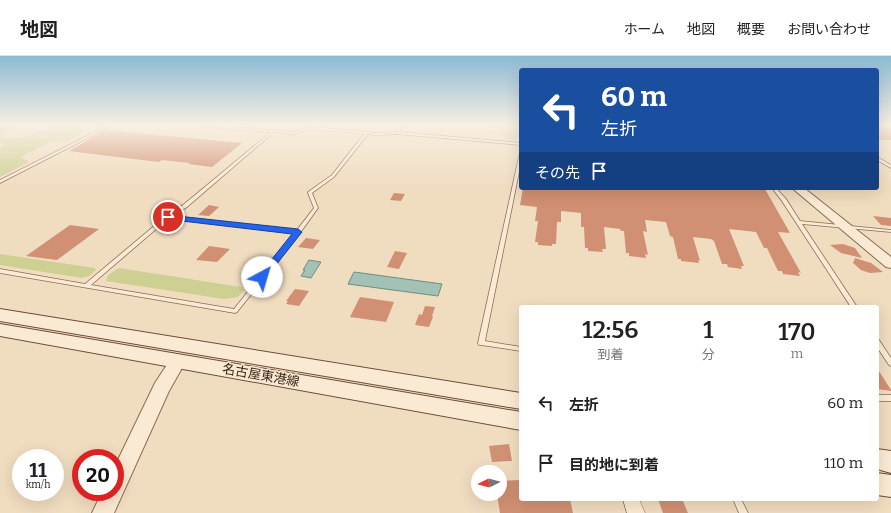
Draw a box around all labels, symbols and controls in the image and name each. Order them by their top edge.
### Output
text: 地図 [20,18,58,41]
text: ホーム [623,21,665,38]
text: 地図 [687,21,715,38]
text: 概要 [737,21,765,38]
text: お問い合わせ [787,21,871,38]
text: 60 m [601,80,667,113]
icon: left [535,84,587,136]
text: 左折 [601,118,637,140]
icon: arrive [588,160,610,182]
text: その先 [535,164,580,182]
pin [151,200,185,234]
icon: arrive [157,206,179,228]
position arrow [241,256,283,298]
text: 12:56 [582,316,638,344]
text: 1 [703,316,713,344]
text: 170 [778,318,816,346]
text: m [791,346,803,361]
text: 到着 [597,347,623,362]
text: 分 [702,347,715,362]
street label: 名古屋東港線 [221,361,301,389]
icon: left [535,392,557,414]
text: 60 m [827,394,863,412]
text: 左折 [569,396,599,414]
speed limit sign: 20 [72,449,124,501]
icon: arrive [535,452,557,474]
text: 110 m [824,454,863,472]
text: 目的地に到着 [569,456,659,474]
text: 11 [29,458,47,482]
north arrow [471,465,507,501]
map controls [471,465,507,501]
text: km/h [26,479,50,491]

